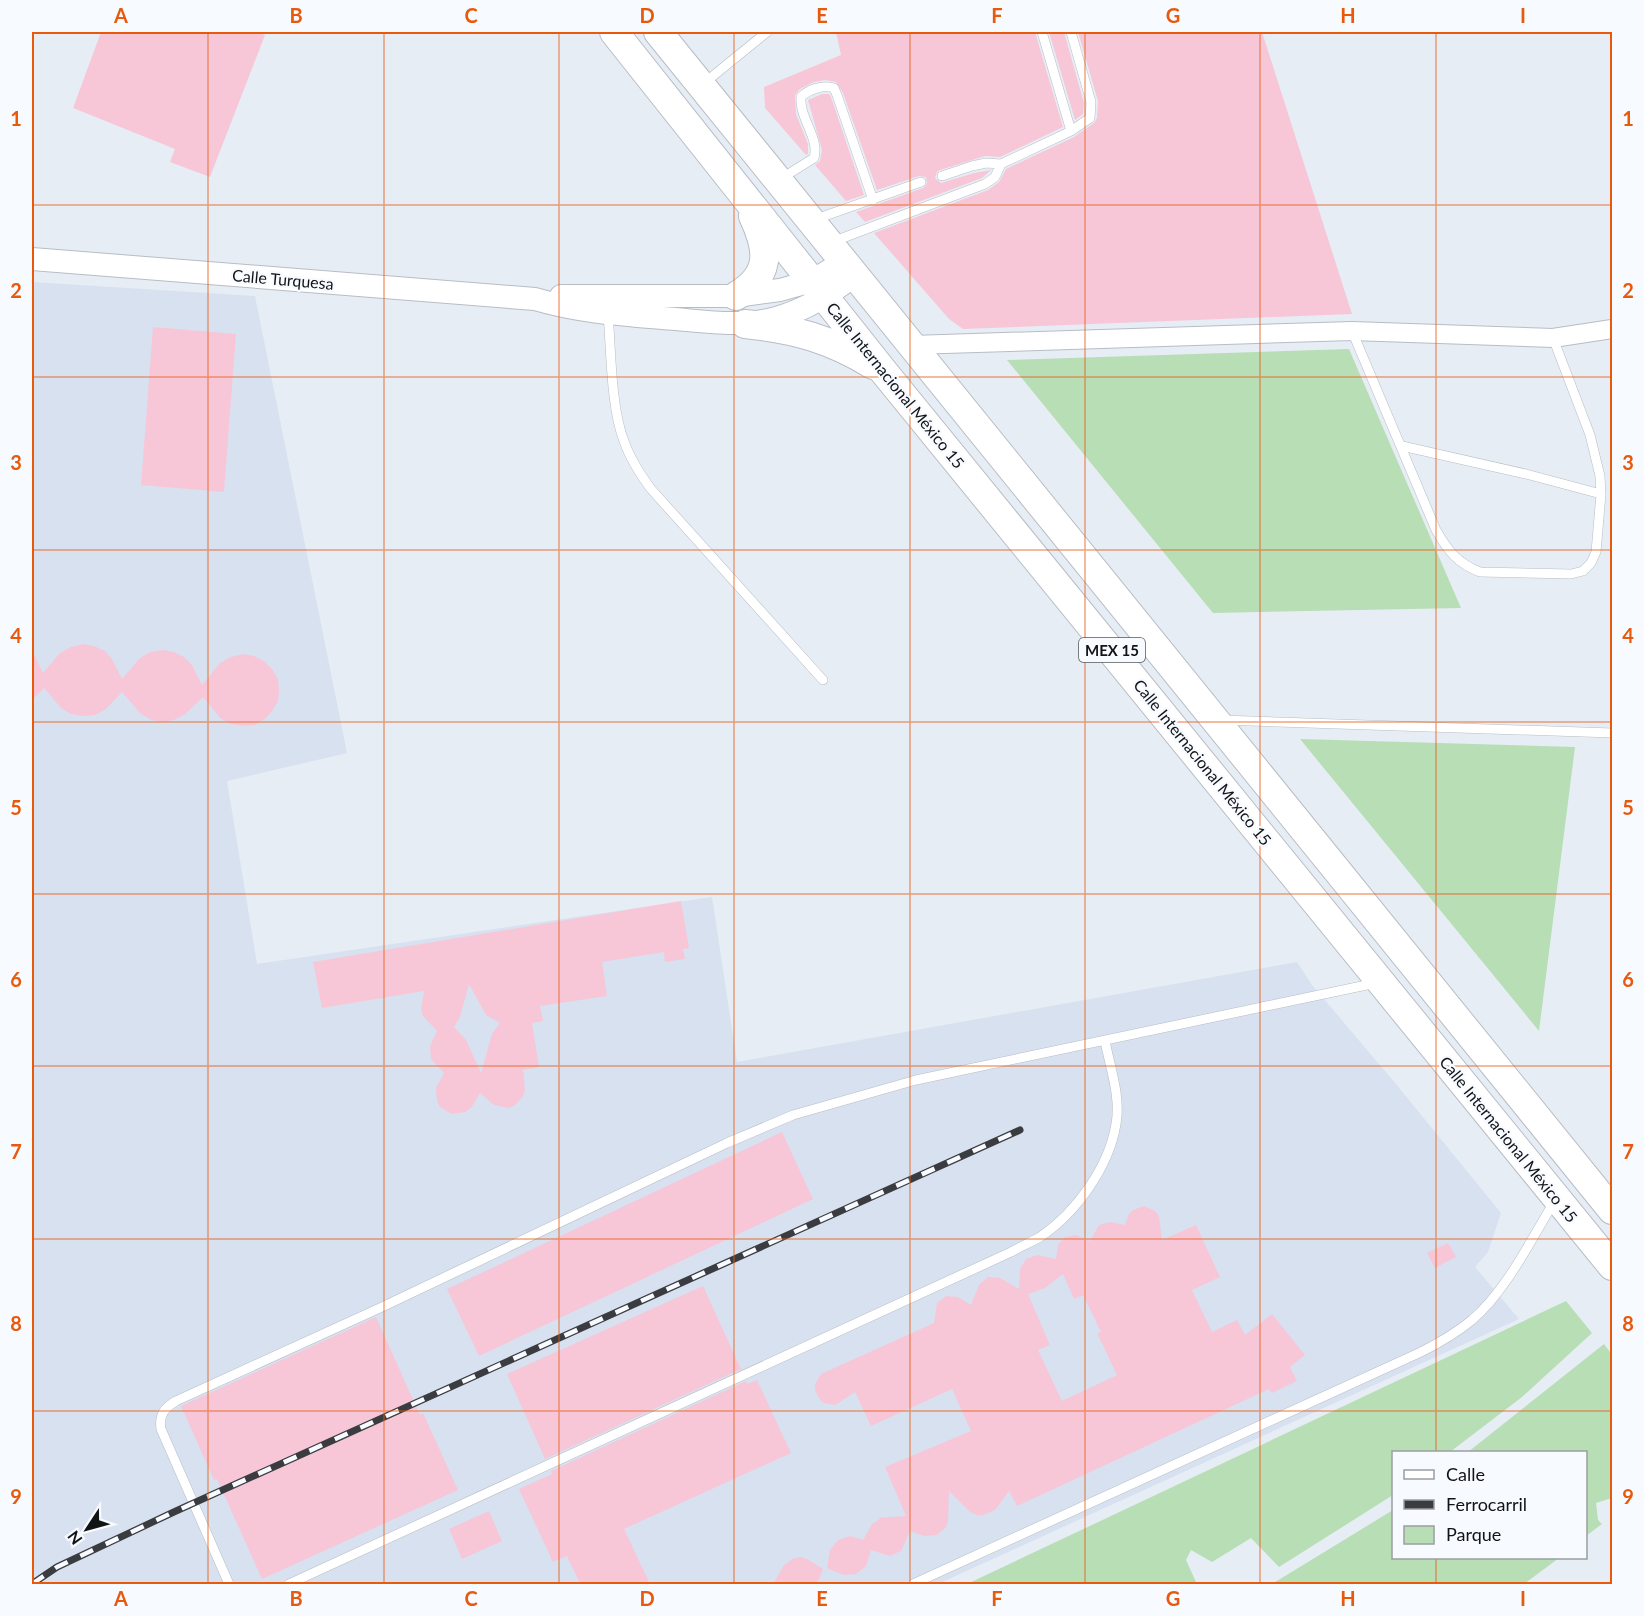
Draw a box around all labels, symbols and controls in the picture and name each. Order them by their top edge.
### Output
text: A [113,3,128,27]
text: B [289,3,303,27]
text: C [464,3,478,27]
text: D [639,3,655,27]
text: E [816,3,828,27]
text: F [991,3,1003,27]
text: G [1166,3,1180,27]
text: H [1340,3,1356,27]
text: I [1520,3,1526,27]
text: 1 [10,106,22,130]
text: 1 [1622,106,1634,130]
street label: Calle Turquesa [232,265,334,293]
text: 2 [10,278,22,302]
text: 2 [1622,278,1634,302]
street label: Calle Internacional México 15 [823,298,969,472]
text: 3 [10,450,22,474]
text: 3 [1622,450,1634,474]
text: 4 [10,623,22,647]
text: 4 [1622,623,1634,647]
road number: MEX 15 [1079,638,1145,662]
street label: Calle Internacional México 15 [1130,675,1276,849]
text: 5 [10,795,22,819]
text: 5 [1622,795,1634,819]
text: 6 [10,967,22,991]
text: 6 [1622,967,1634,991]
street label: Calle Internacional México 15 [1436,1052,1582,1226]
text: 7 [10,1139,22,1163]
text: 7 [1622,1139,1634,1163]
text: 8 [10,1311,22,1335]
text: 8 [1622,1311,1634,1335]
legend [1392,1451,1587,1559]
text: Calle [1446,1463,1485,1485]
text: 9 [10,1484,22,1508]
text: 9 [1622,1484,1634,1508]
text: Ferrocarril [1446,1493,1527,1515]
north arrow [57,1499,117,1559]
text: Parque [1446,1523,1501,1545]
text: N [63,1528,86,1549]
text: A [113,1586,128,1610]
text: B [289,1586,303,1610]
text: C [464,1586,478,1610]
text: D [639,1586,655,1610]
text: E [816,1586,828,1610]
text: F [991,1586,1003,1610]
text: G [1166,1586,1180,1610]
text: H [1340,1586,1356,1610]
text: I [1520,1586,1526,1610]

